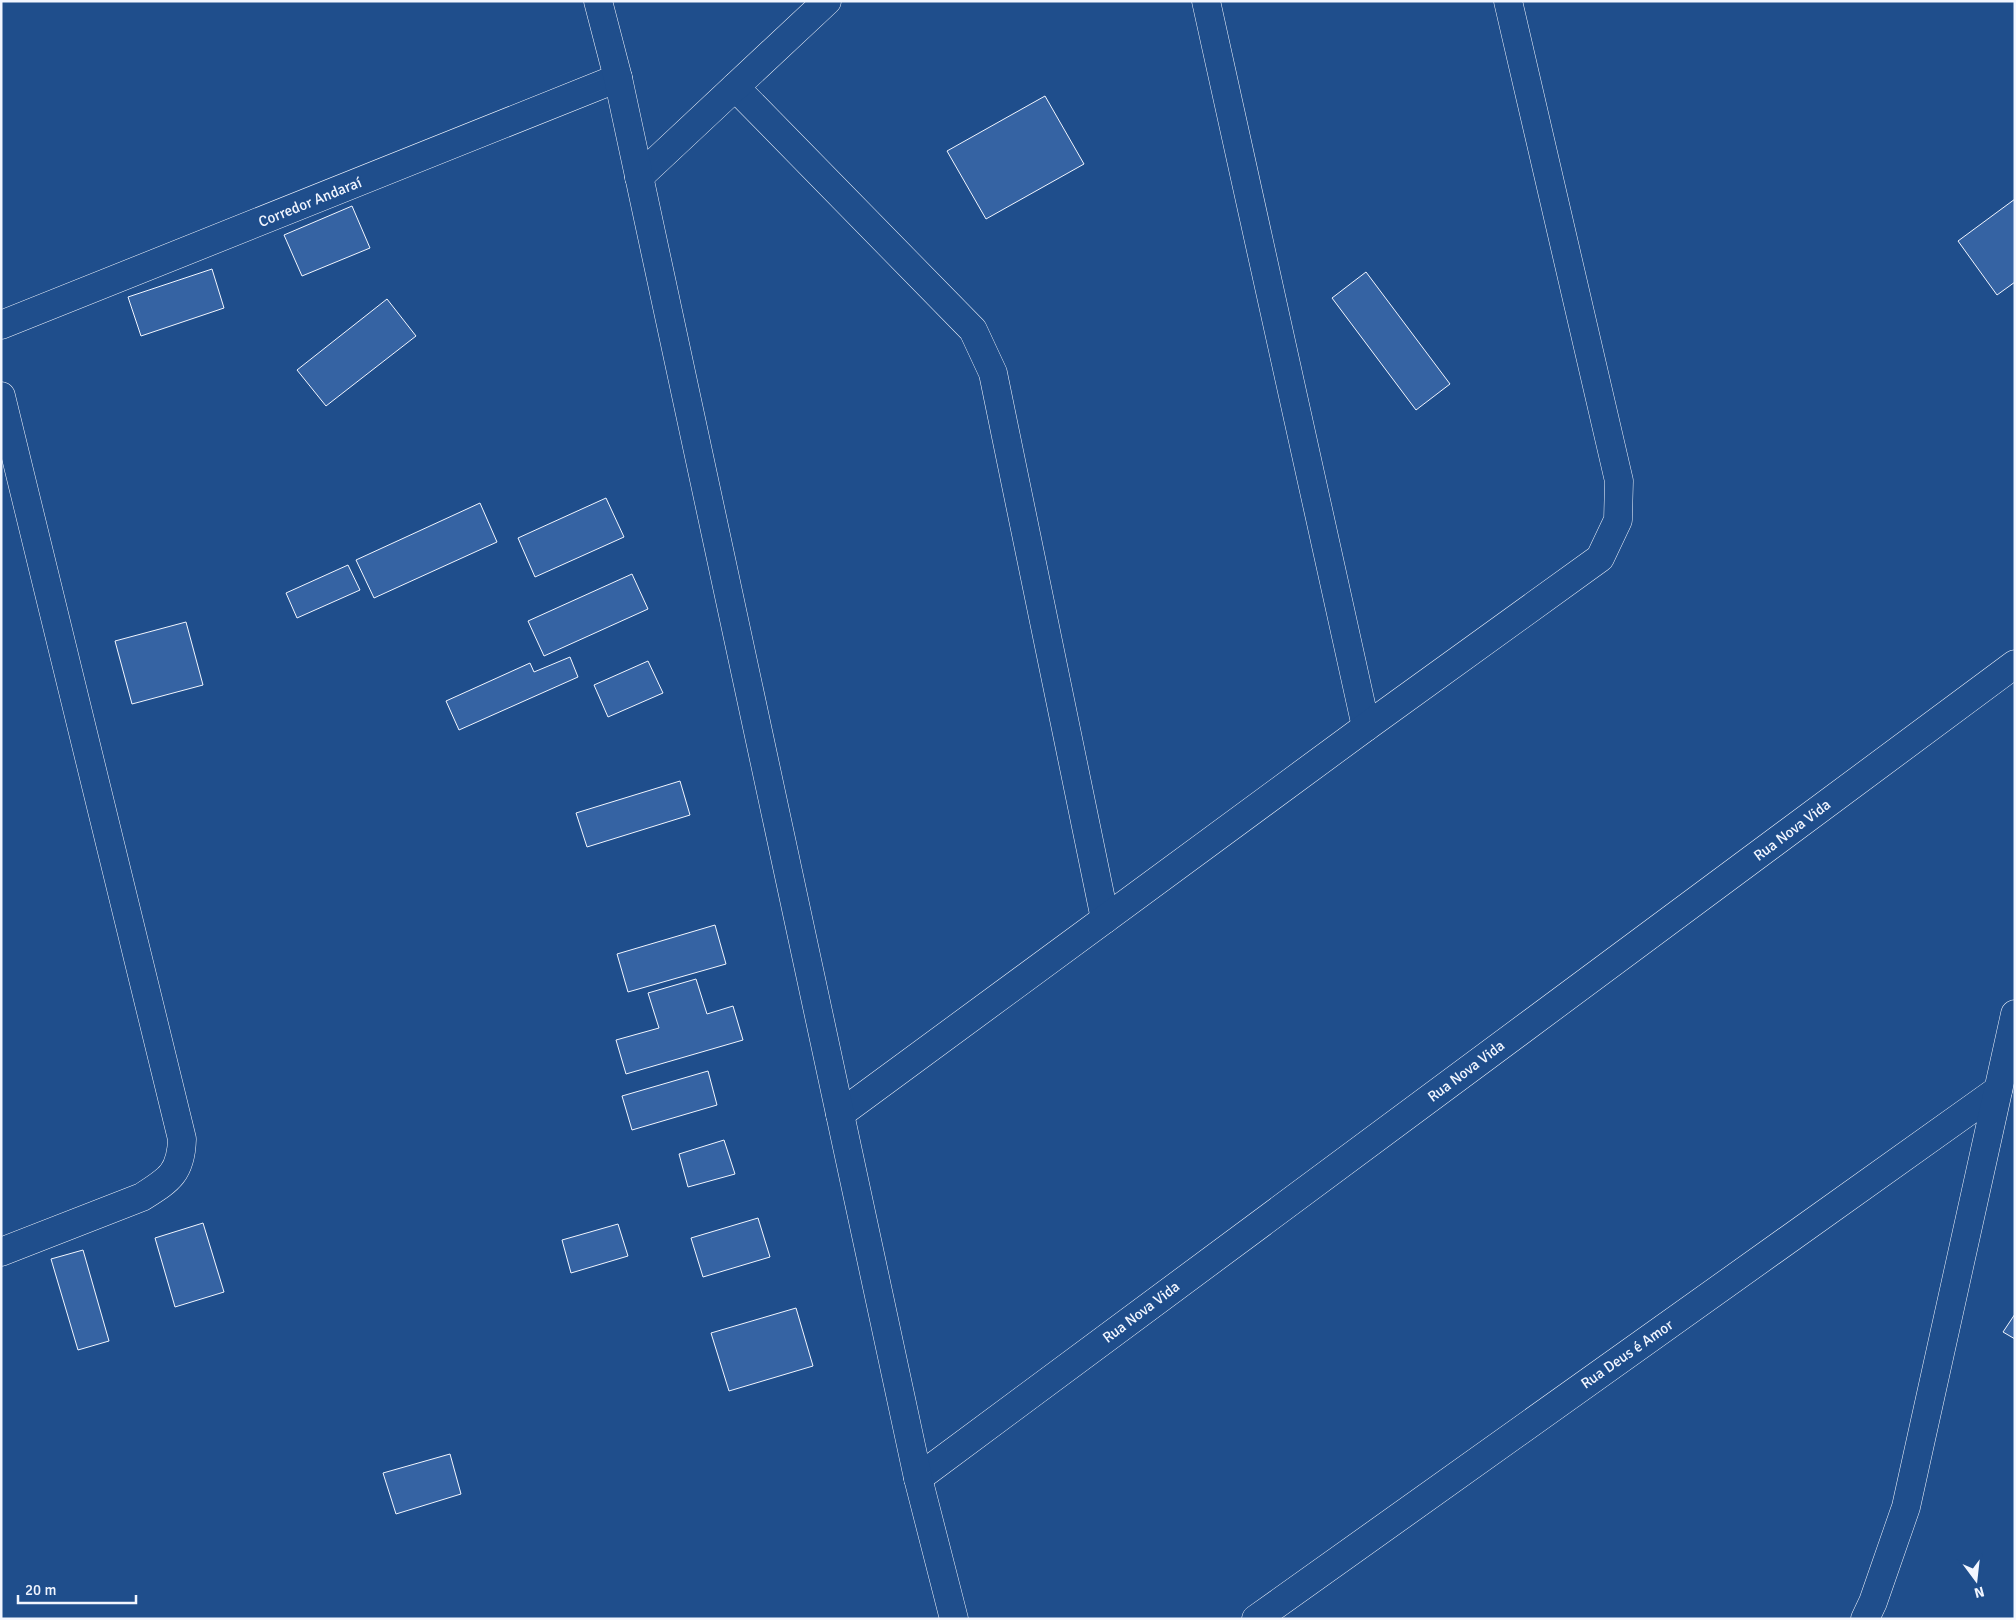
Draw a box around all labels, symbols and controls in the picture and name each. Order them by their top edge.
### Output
street label: Corredor Andaraí [256,173,364,231]
street label: Rua Nova Vida [1750,795,1834,865]
street label: Rua Nova Vida [1424,1036,1508,1106]
street label: Rua Nova Vida [1099,1277,1183,1347]
street label: Rua Deus é Amor [1577,1315,1677,1392]
north arrow [1951,1555,2001,1605]
scale bar [18,1572,135,1604]
text: 20 m [25,1581,56,1599]
text: N [1972,1583,1986,1602]

